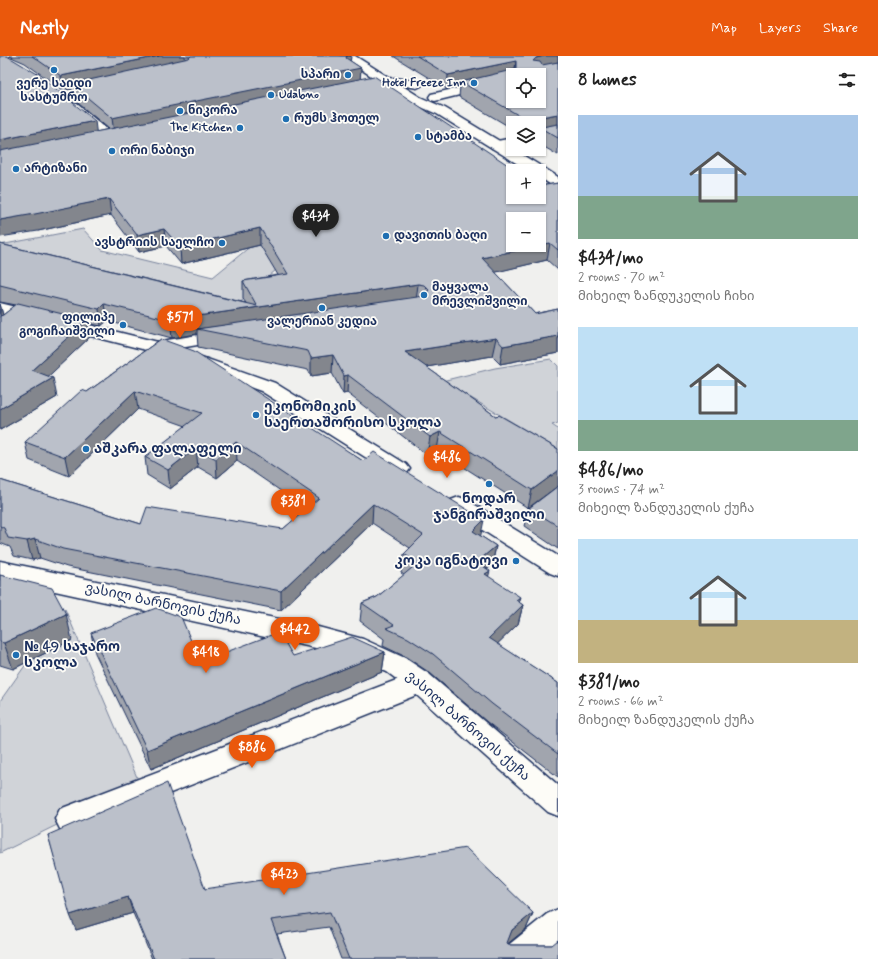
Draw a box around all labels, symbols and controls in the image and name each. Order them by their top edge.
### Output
text: Nestly [20,16,69,41]
text: Map [711,19,737,37]
text: Layers [759,19,801,37]
text: Share [823,19,858,37]
marker: ვერე საიდი სასტუმრო [49,65,59,75]
place label: სპარი [301,67,340,83]
map controls [506,68,546,252]
button: locate [506,68,546,108]
text: 8 homes [578,69,637,91]
icon: filters [836,69,858,91]
marker: სპარი [343,70,353,80]
place label: Hotel Freeze Inn [382,75,466,91]
place label: ვერე საიდი სასტუმრო [16,76,92,106]
marker: Hotel Freeze Inn [469,78,479,88]
place label: Udabno [279,87,319,103]
marker: Udabno [266,90,276,100]
place label: ნიკორა [188,103,237,119]
marker: ნიკორა [175,106,185,116]
place label: რუმს ჰოთელ [294,111,380,127]
marker: რუმს ჰოთელ [281,114,291,124]
button: layers [506,116,546,156]
place label: The Kitchen [170,120,232,136]
marker: The Kitchen [235,123,245,133]
place label: სტამბა [426,129,472,145]
marker: სტამბა [413,132,423,142]
icon: home [682,141,754,213]
place label: ორი ნაბიჯი [120,143,195,159]
marker: ორი ნაბიჯი [107,146,117,156]
place label: არტიზანი [24,161,87,177]
marker: არტიზანი [11,164,21,174]
button: + [506,164,546,204]
pin: $434 [292,204,340,238]
text: $434 [302,208,330,225]
button: − [506,212,546,252]
place label: დავითის ბაღი [394,228,487,244]
marker: დავითის ბაღი [381,231,391,241]
place label: ავსტრიის საელჩო [95,235,214,251]
marker: ავსტრიის საელჩო [217,238,227,248]
text: $434/mo [578,247,643,269]
text: 2 rooms · 70 m² [578,269,665,286]
place label: მაყვალა მრევლიშვილი [432,280,528,310]
text: მიხეილ ზანდუკელის ჩიხი [578,288,755,305]
marker: მაყვალა მრევლიშვილი [419,290,429,300]
marker: ვალერიან კედია [317,303,327,313]
pin: $571 [156,305,204,339]
text: $571 [166,309,194,326]
place label: ფილიპე გოგიჩაიშვილი [19,310,115,340]
place label: ვალერიან კედია [267,314,377,330]
marker: ფილიპე გოგიჩაიშვილი [118,320,128,330]
icon: home [682,353,754,425]
place label: ეკონომიკის საერთაშორისო სკოლა [264,398,441,432]
marker: ეკონომიკის საერთაშორისო სკოლა [251,410,261,420]
place label: აშკარა ფალაფელი [94,440,242,458]
marker: აშკარა ფალაფელი [81,444,91,454]
pin: $486 [423,445,471,479]
text: $486 [433,449,461,466]
text: $486/mo [578,459,643,481]
marker: ნოდარ ჯანგირაშვილი [484,479,494,489]
text: 3 rooms · 74 m² [578,481,665,498]
pin: $381 [269,489,317,523]
place label: ნოდარ ჯანგირაშვილი [433,490,545,524]
text: $381 [280,493,306,510]
text: მიხეილ ზანდუკელის ქუჩა [578,500,754,517]
place label: კოკა იგნატოვი [394,552,508,570]
marker: კოკა იგნატოვი [511,556,521,566]
icon: home [682,565,754,637]
street label: ვასილ ბარნოვის ქუჩა [83,579,243,629]
pin: $442 [271,617,319,651]
text: $442 [280,621,310,638]
place label: № 49 საჯარო სკოლა [24,638,120,672]
pin: $418 [182,640,230,674]
text: $418 [192,644,220,661]
marker: № 49 საჯარო სკოლა [11,650,21,660]
street label: ვასილ ბარნოვის ქუჩა [402,667,534,785]
text: $381/mo [578,671,640,693]
text: 2 rooms · 66 m² [578,693,663,710]
text: მიხეილ ზანდუკელის ქუჩა [578,712,754,729]
pin: $886 [228,735,276,769]
text: $886 [238,739,266,756]
pin: $423 [260,862,308,896]
text: $423 [270,866,298,883]

